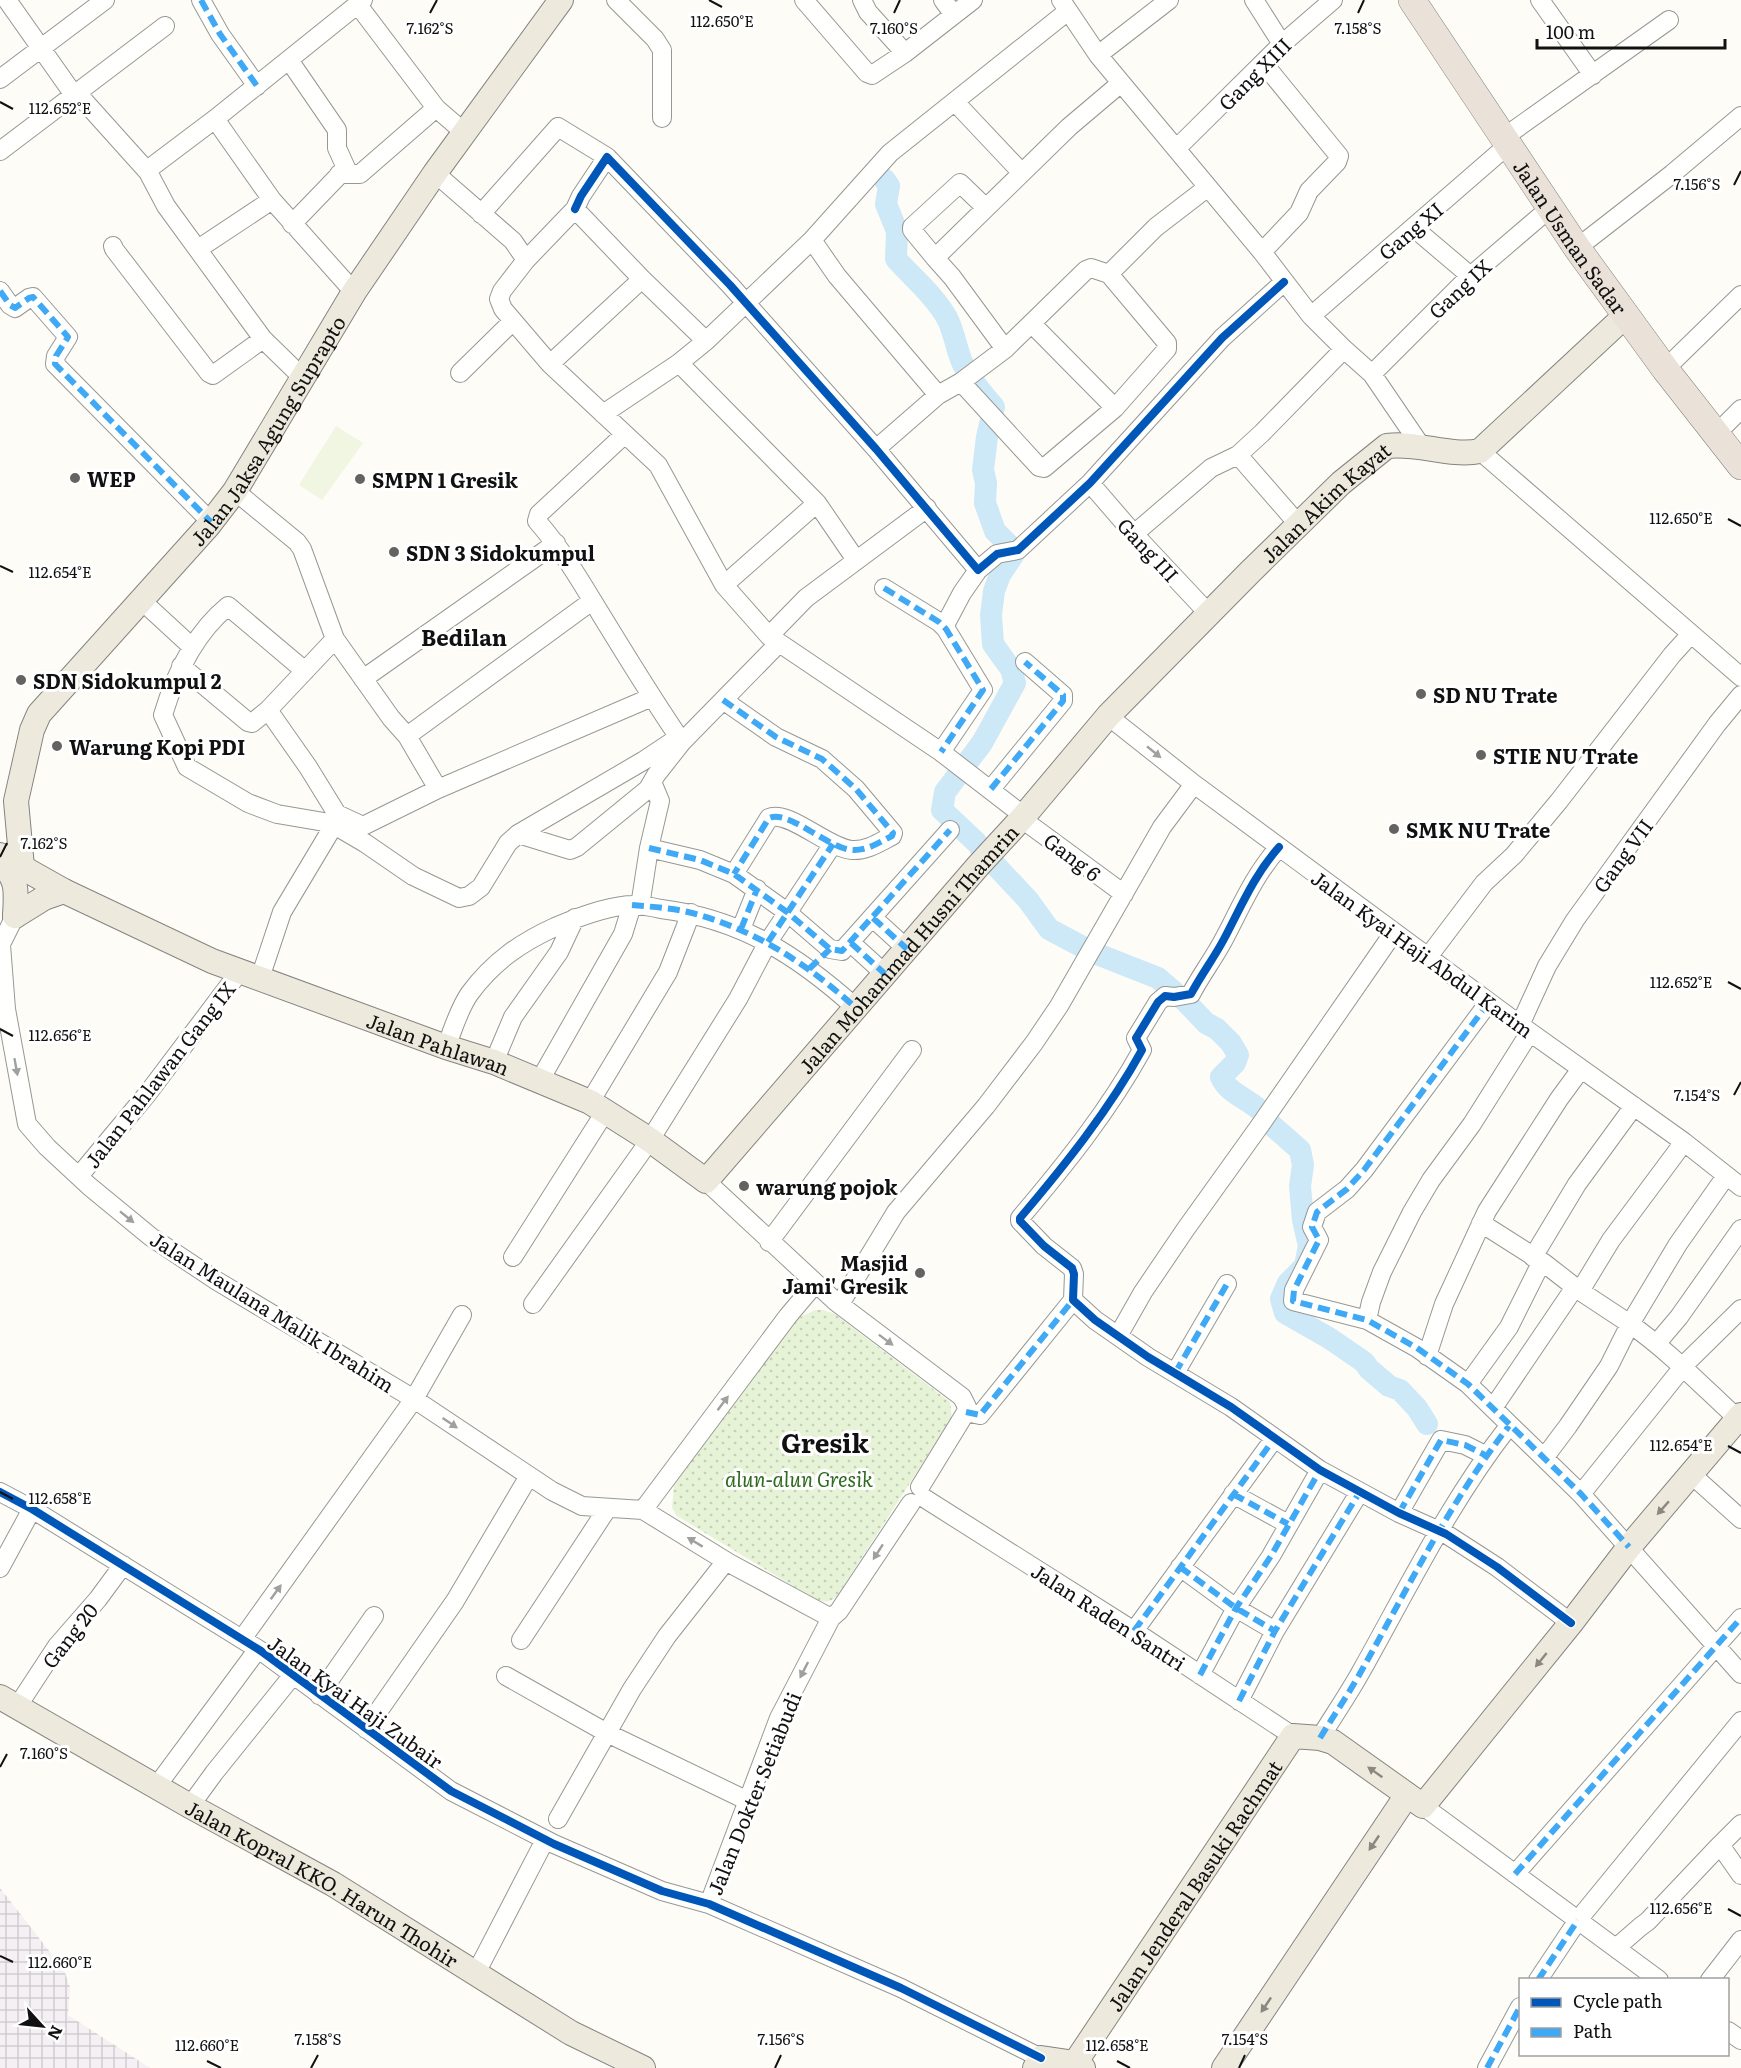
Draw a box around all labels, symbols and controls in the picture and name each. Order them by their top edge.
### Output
text: 112.650°E [690,9,754,32]
scale bar [1537,12,1724,50]
text: 7.162°S [407,16,453,39]
text: 7.160°S [870,16,918,39]
text: 7.158°S [1335,16,1382,39]
text: 100 m [1546,18,1595,45]
street label: Gang XIII [1211,30,1297,116]
text: 112.652°E [29,96,91,119]
street label: Jalan Usman Sadar [1507,153,1635,320]
text: 7.156°S [1674,172,1720,195]
street label: Gang XI [1371,194,1449,266]
street label: Gang IX [1421,251,1497,325]
street label: Jalan Jaksa Agung Suprapto [183,309,352,552]
street label: Jalan Akim Kayat [1253,434,1396,569]
place label: WEP [87,463,136,493]
place label: SMPN 1 Gresik [372,464,518,494]
marker: WEP [68,471,82,485]
marker: SMPN 1 Gresik [353,472,367,486]
text: 112.650°E [1649,506,1713,529]
street label: Gang III [1111,510,1187,588]
place label: SDN 3 Sidokumpul [406,537,595,567]
marker: SDN 3 Sidokumpul [387,545,401,559]
text: 112.654°E [29,560,91,583]
district label: Bedilan [421,620,507,653]
place label: SDN Sidokumpul 2 [33,665,222,695]
marker: SDN Sidokumpul 2 [14,673,28,687]
place label: SD NU Trate [1433,679,1558,709]
marker: SD NU Trate [1414,687,1428,701]
place label: Warung Kopi PDI [69,731,245,761]
marker: Warung Kopi PDI [50,739,64,753]
place label: STIE NU Trate [1493,740,1638,770]
one-way arrow [1146,746,1162,759]
marker: STIE NU Trate [1474,748,1488,762]
street label: Gang VII [1585,812,1659,898]
place label: SMK NU Trate [1406,814,1550,844]
street label: Jalan Mohammad Husni Thamrin [791,817,1025,1080]
marker: SMK NU Trate [1387,822,1401,836]
street label: Gang 6 [1038,825,1108,888]
text: 7.162°S [21,831,67,854]
street label: Jalan Kyai Haji Abdul Karim [1306,862,1540,1044]
text: 112.652°E [1650,970,1712,993]
street label: Jalan Pahlawan Gang IX [77,974,241,1174]
street label: Jalan Pahlawan [363,1004,514,1082]
text: 112.656°E [28,1023,92,1046]
one-way arrow [12,1058,21,1077]
text: 7.154°S [1674,1083,1720,1106]
place label: warung pojok [756,1171,898,1201]
marker: warung pojok [737,1179,751,1193]
one-way arrow [119,1210,134,1223]
street label: Jalan Maulana Malik Ibrahim [145,1223,401,1399]
place label: Masjid Jami' Gresik [782,1247,909,1300]
marker: Masjid Jami' Gresik [913,1266,927,1280]
one-way arrow [879,1333,894,1345]
one-way arrow [717,1395,729,1411]
one-way arrow [442,1417,458,1429]
district label: Gresik [781,1422,870,1461]
text: 112.654°E [1650,1433,1712,1456]
park label: alun-alun Gresik [725,1463,873,1493]
text: 112.658°E [28,1486,92,1509]
one-way arrow [1657,1500,1670,1515]
one-way arrow [687,1536,703,1547]
one-way arrow [873,1544,884,1560]
street label: Jalan Raden Santri [1026,1555,1192,1677]
one-way arrow [270,1584,282,1600]
street label: Gang 20 [34,1596,104,1674]
street label: Jalan Kyai Haji Zubair [262,1627,450,1775]
one-way arrow [1535,1652,1548,1668]
one-way arrow [799,1661,808,1678]
street label: Jalan Dokter Setiabudi [699,1687,808,1899]
text: 7.160°S [20,1741,68,1764]
street label: Jalan Jenderal Basuki Rachmat [1099,1753,1288,2017]
one-way arrow [1368,1766,1384,1778]
street label: Jalan Kopral KKO. Harun Thohir [180,1791,465,1974]
one-way arrow [1369,1835,1380,1851]
text: 112.656°E [1649,1896,1713,1919]
text: 112.660°E [28,1950,92,1973]
legend [1519,1978,1729,2056]
text: Cycle path [1573,1987,1662,2014]
north arrow [12,1996,72,2056]
one-way arrow [1261,1997,1272,2013]
text: Path [1573,2017,1612,2044]
text: N [43,2022,70,2045]
text: 7.158°S [295,2027,342,2050]
text: 7.156°S [758,2027,804,2050]
text: 7.154°S [1222,2027,1268,2050]
text: 112.660°E [175,2033,239,2056]
text: 112.658°E [1085,2033,1149,2056]

